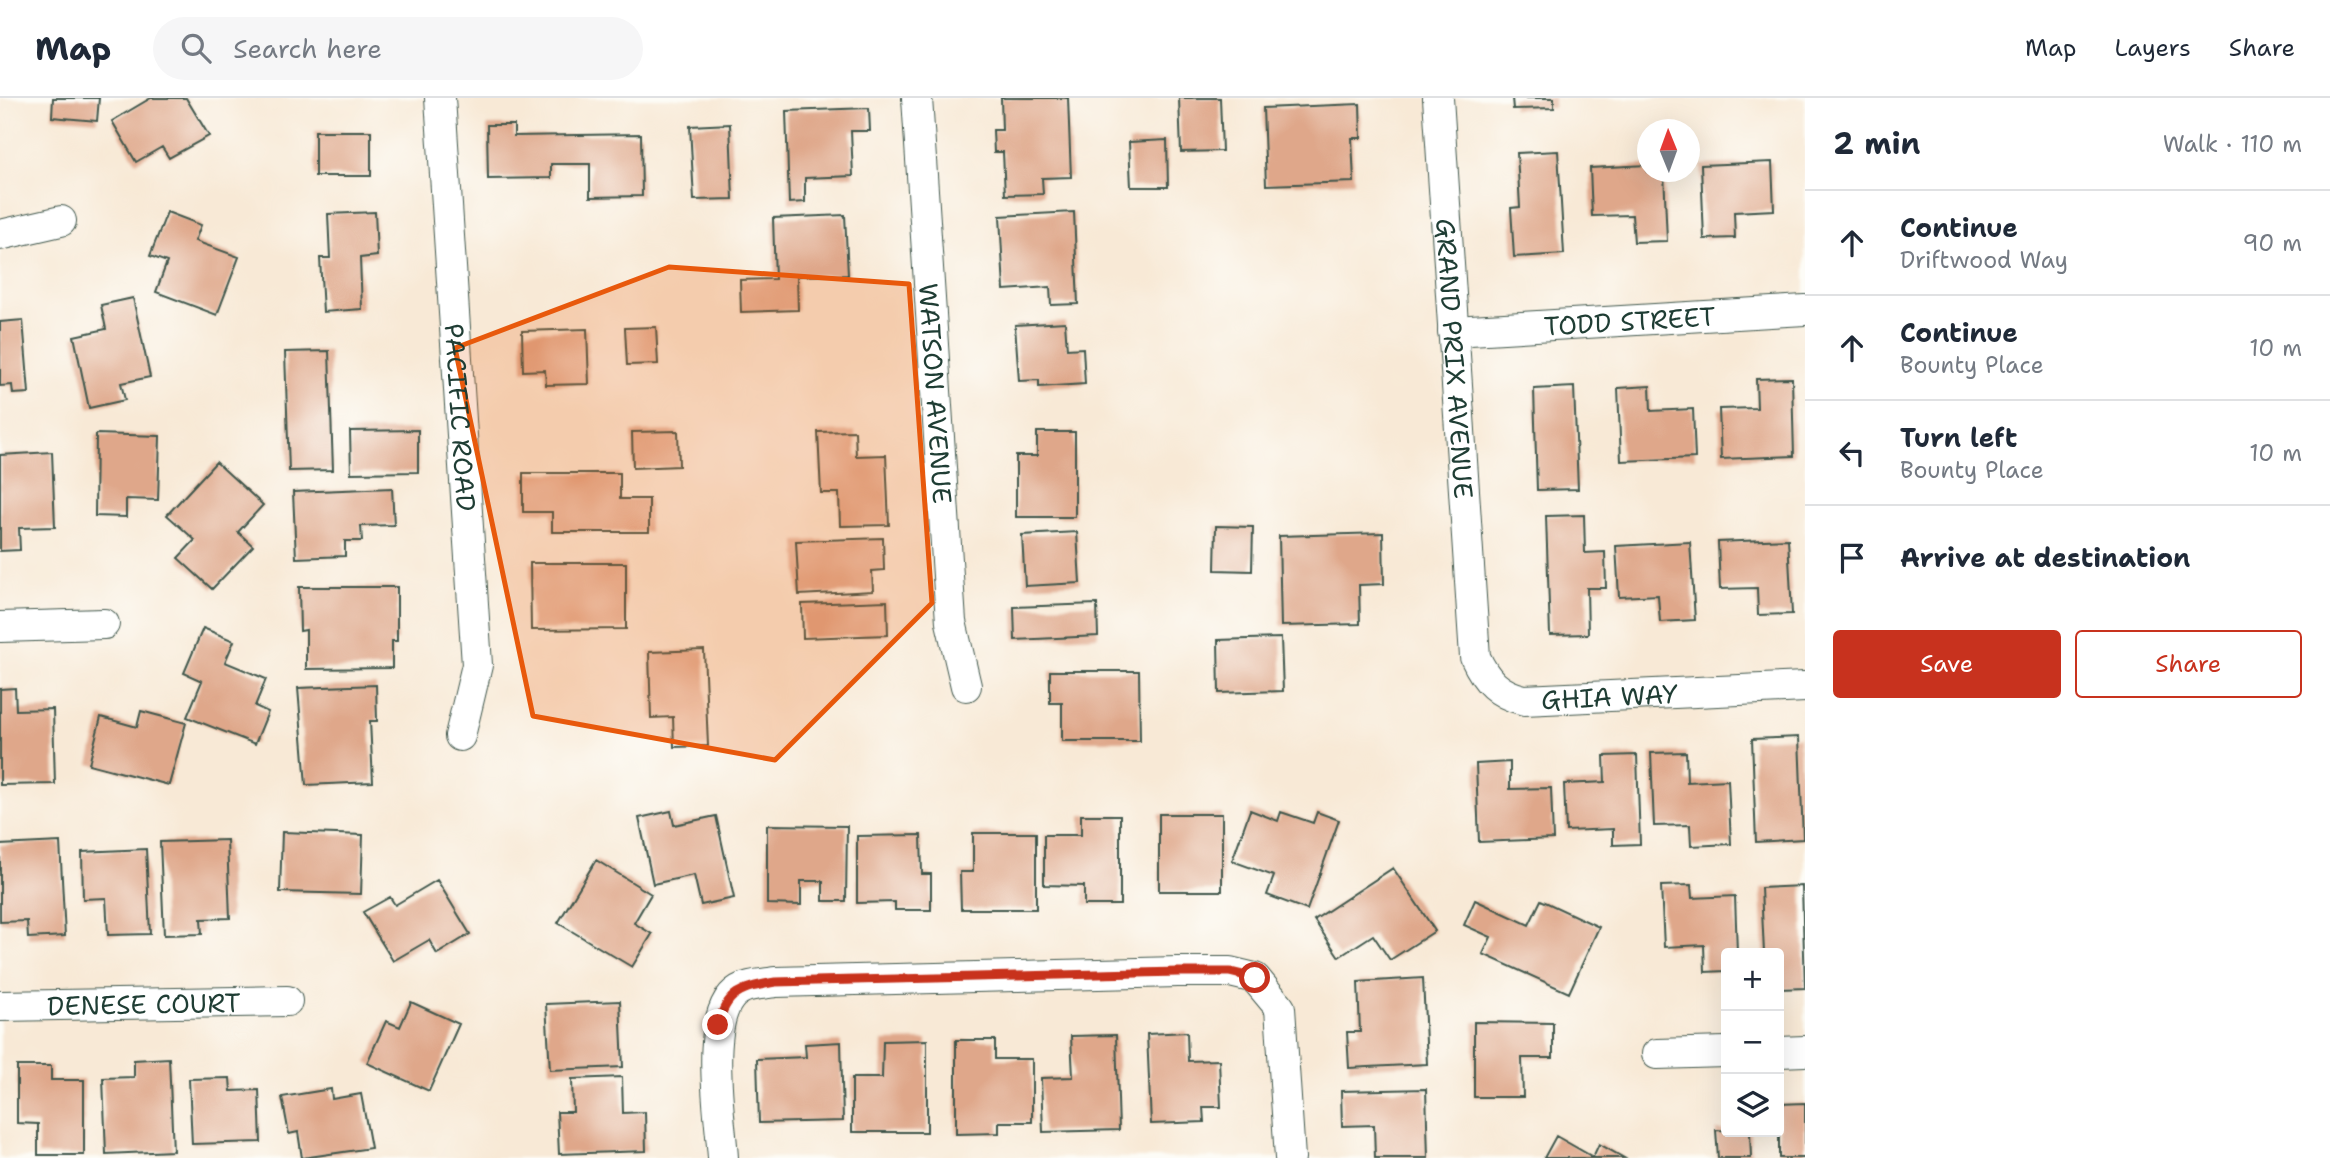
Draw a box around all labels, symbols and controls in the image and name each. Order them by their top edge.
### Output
search box [153,17,643,80]
text: Map [35,26,111,71]
icon: search [177,29,215,67]
text: Search here [233,31,382,66]
text: Map [2025,32,2076,64]
text: Layers [2114,32,2191,64]
text: Share [2229,32,2295,64]
north arrow [1637,119,1700,182]
text: 2 min [1833,123,1920,164]
text: Walk · 110 m [2163,129,2302,159]
text: Continue [1900,210,2018,245]
street label: GRAND PRIX AVENUE [1429,217,1482,500]
icon: ahead [1833,224,1871,262]
text: 90 m [2242,228,2302,258]
text: Driftwood Way [1900,245,2068,275]
street label: WATSON AVENUE [912,282,961,505]
street label: TODD STREET [1543,298,1716,343]
text: Continue [1900,315,2018,350]
street label: PACIFIC ROAD [437,322,484,512]
icon: ahead [1833,329,1871,367]
text: 10 m [2249,333,2302,363]
text: Bounty Place [1900,350,2044,380]
text: Turn left [1900,420,2017,455]
icon: left [1833,434,1871,472]
text: 10 m [2249,438,2302,468]
text: Bounty Place [1900,455,2044,485]
icon: arrive [1833,539,1871,577]
text: Arrive at destination [1900,540,2190,575]
button: Save [1833,630,2061,698]
button: Share [2075,630,2302,698]
street label: GHIA WAY [1540,675,1679,717]
map controls [1721,948,1784,1137]
button: + [1721,948,1784,1011]
route start [1239,962,1270,993]
street label: DENESE COURT [47,984,241,1023]
route end [702,1009,733,1040]
button: − [1721,1011,1784,1074]
button: layers [1721,1074,1784,1137]

